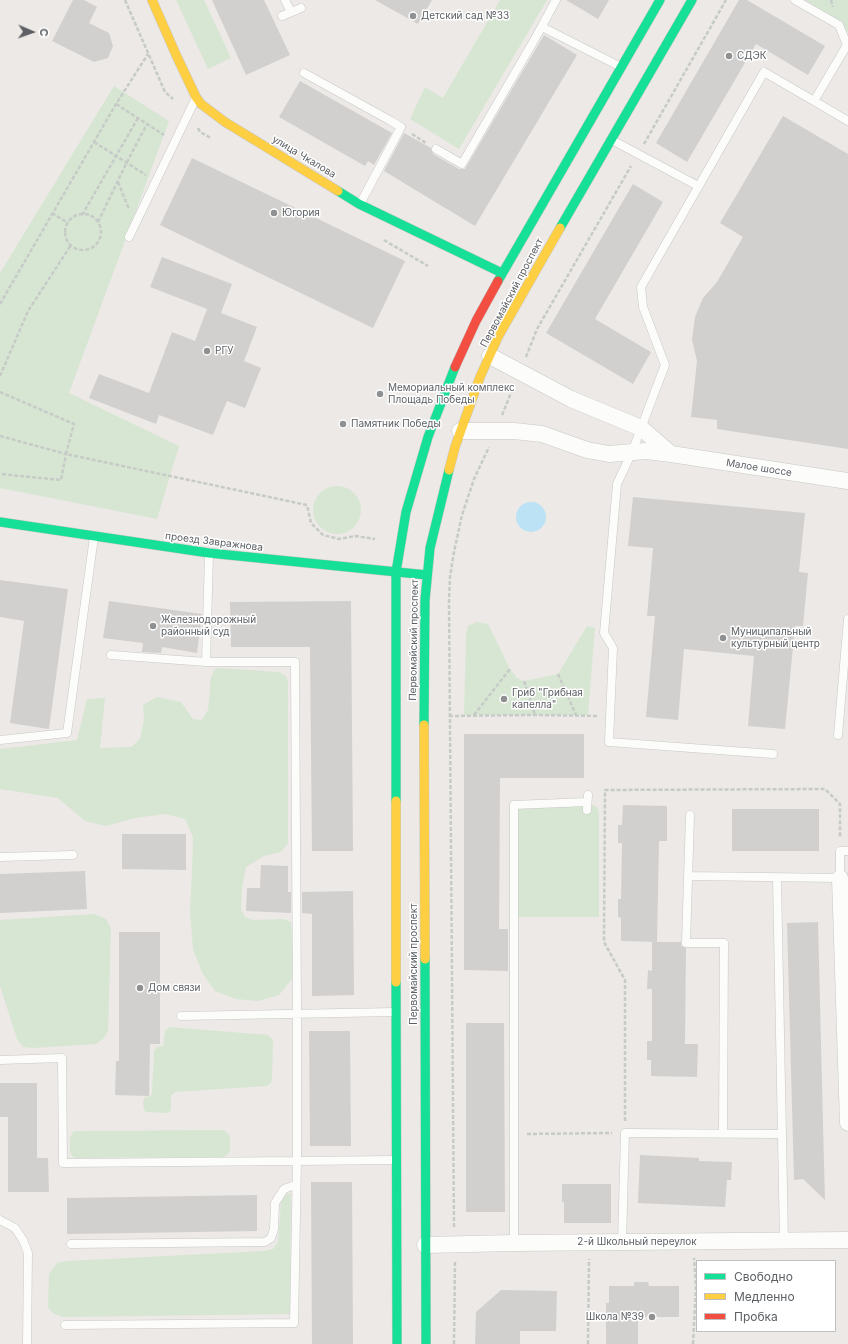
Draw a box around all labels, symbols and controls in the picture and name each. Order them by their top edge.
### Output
place label: Детский сад №33 [421,10,509,22]
marker: Детский сад №33 [408,11,418,21]
north arrow [12,12,52,52]
text: С [37,28,51,37]
place label: СДЭК [737,50,767,62]
marker: СДЭК [724,51,734,61]
street label: улица Чкалова [270,133,338,181]
place label: Югория [282,207,320,219]
marker: Югория [269,208,279,218]
street label: Первомайский проспект [478,237,546,349]
place label: РГУ [215,345,233,357]
marker: РГУ [202,346,212,356]
place label: Мемориальный комплекс Площадь Победы [388,382,515,406]
marker: Мемориальный комплекс Площадь Победы [375,389,385,399]
place label: Памятник Победы [351,418,441,430]
marker: Памятник Победы [338,419,348,429]
street label: Малое шоссе [725,457,793,479]
street label: проезд Завражнова [164,530,264,554]
street label: Первомайский проспект [407,579,421,701]
place label: Железнодорожный районный суд [161,614,256,638]
marker: Железнодорожный районный суд [148,621,158,631]
place label: Муниципальный культурный центр [731,626,820,650]
marker: Муниципальный культурный центр [718,633,728,643]
place label: Гриб "Грибная капелла" [512,687,583,710]
marker: Гриб "Грибная капелла" [499,694,509,704]
street label: Первомайский проспект [408,903,420,1025]
place label: Дом связи [148,982,200,994]
marker: Дом связи [135,983,145,993]
street label: 2-й Школьный переулок [577,1236,697,1248]
legend [696,1260,836,1332]
text: Свободно [734,1269,793,1284]
text: Медленно [734,1289,795,1304]
text: Пробка [734,1309,778,1324]
place label: Школа №39 [586,1311,644,1323]
marker: Школа №39 [647,1312,657,1322]

